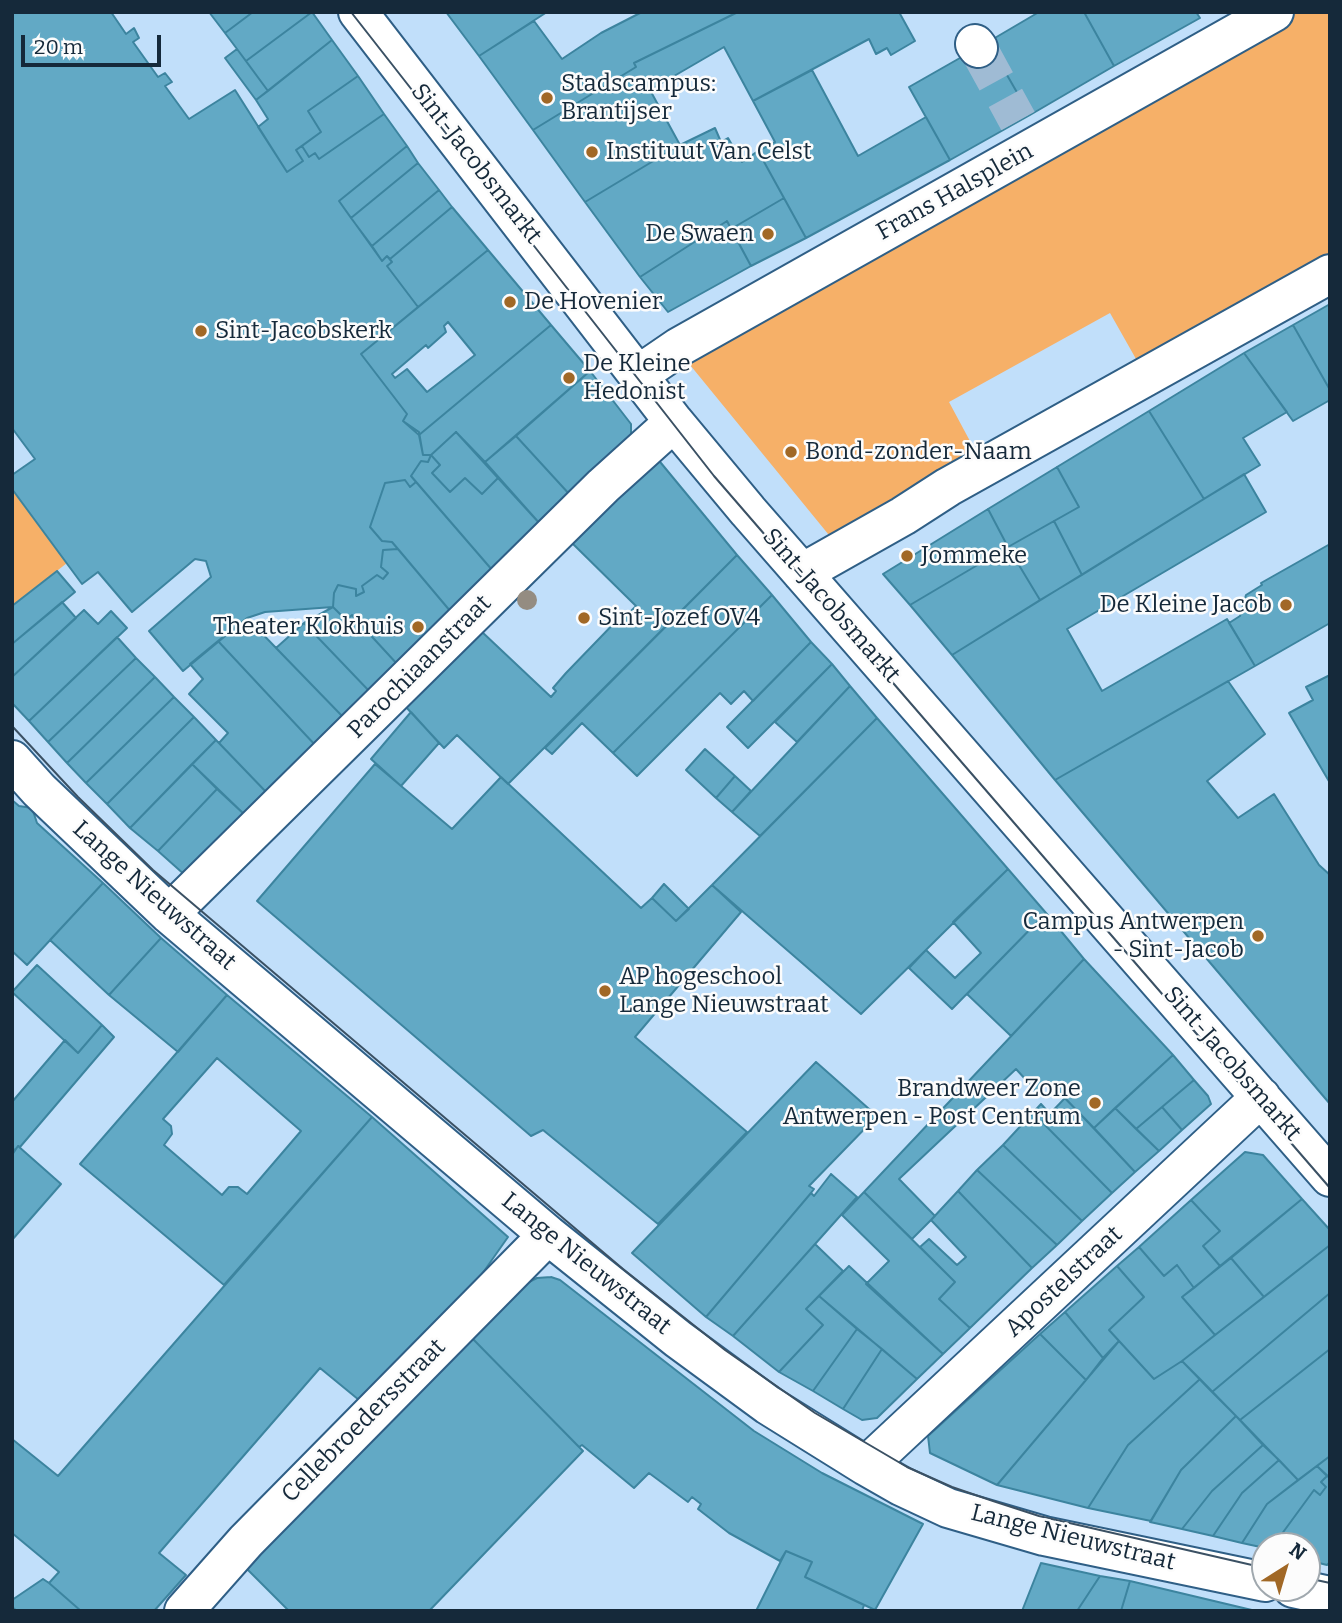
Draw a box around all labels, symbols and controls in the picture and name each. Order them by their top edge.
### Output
scale bar [24,21,164,65]
text: 20 m [34,34,83,60]
place label: Stadscampus: Brantijser [561,70,716,126]
street label: Sint-Jacobsmarkt [405,78,547,250]
marker: Stadscampus: Brantijser [539,90,555,106]
street label: Frans Halsplein [872,137,1038,247]
place label: Instituut Van Celst [606,138,812,166]
marker: Instituut Van Celst [584,144,600,160]
place label: De Swaen [645,220,754,248]
marker: De Swaen [760,226,776,242]
place label: De Hovenier [524,288,662,316]
marker: De Hovenier [502,294,518,310]
place label: Sint-Jacobskerk [215,317,392,345]
marker: Sint-Jacobskerk [193,323,209,339]
place label: De Kleine Hedonist [583,350,691,406]
marker: De Kleine Hedonist [561,370,577,386]
place label: Bond-zonder-Naam [805,438,1032,466]
marker: Bond-zonder-Naam [783,444,799,460]
street label: Sint-Jacobsmarkt [756,523,906,689]
place label: Jommeke [921,542,1027,570]
marker: Jommeke [899,548,915,564]
street label: Parochiaanstraat [342,589,498,745]
place label: De Kleine Jacob [1100,591,1272,619]
marker: De Kleine Jacob [1278,597,1294,613]
place label: Sint-Jozef OV4 [598,604,760,632]
marker: Sint-Jozef OV4 [576,610,592,626]
place label: Theater Klokhuis [213,613,404,641]
marker: Theater Klokhuis [410,619,426,635]
street label: Lange Nieuwstraat [66,815,242,977]
place label: Campus Antwerpen - Sint-Jacob [1023,908,1244,964]
marker: Campus Antwerpen - Sint-Jacob [1250,928,1266,944]
place label: AP hogeschool Lange Nieuwstraat [619,963,829,1019]
street label: Sint-Jacobsmarkt [1157,981,1307,1147]
marker: AP hogeschool Lange Nieuwstraat [597,983,613,999]
place label: Brandweer Zone Antwerpen - Post Centrum [783,1075,1081,1131]
marker: Brandweer Zone Antwerpen - Post Centrum [1087,1095,1103,1111]
street label: Lange Nieuwstraat [495,1187,677,1341]
street label: Apostelstraat [1000,1220,1128,1344]
street label: Cellebroedersstraat [276,1333,452,1509]
street label: Lange Nieuwstraat [968,1499,1178,1577]
north arrow [1251,1532,1321,1602]
text: N [1285,1538,1311,1565]

